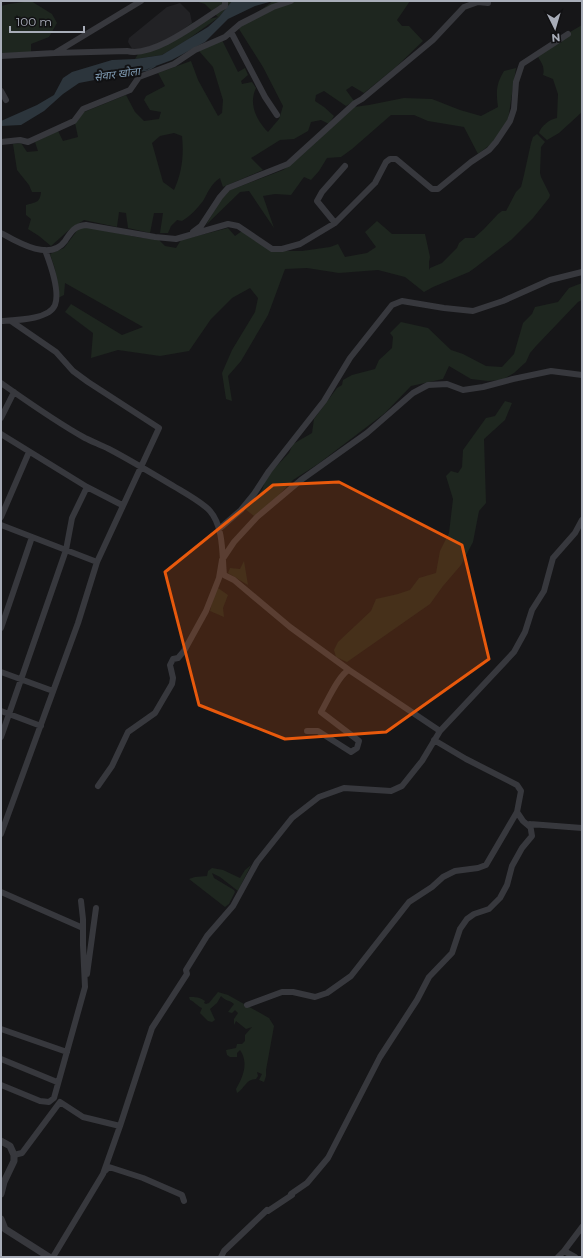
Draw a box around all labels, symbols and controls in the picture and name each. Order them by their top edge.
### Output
scale bar [10,8,84,34]
north arrow [535,8,575,48]
text: 100 m [16,14,52,29]
text: N [551,31,561,45]
water label: सेवार खोला [93,64,143,84]

